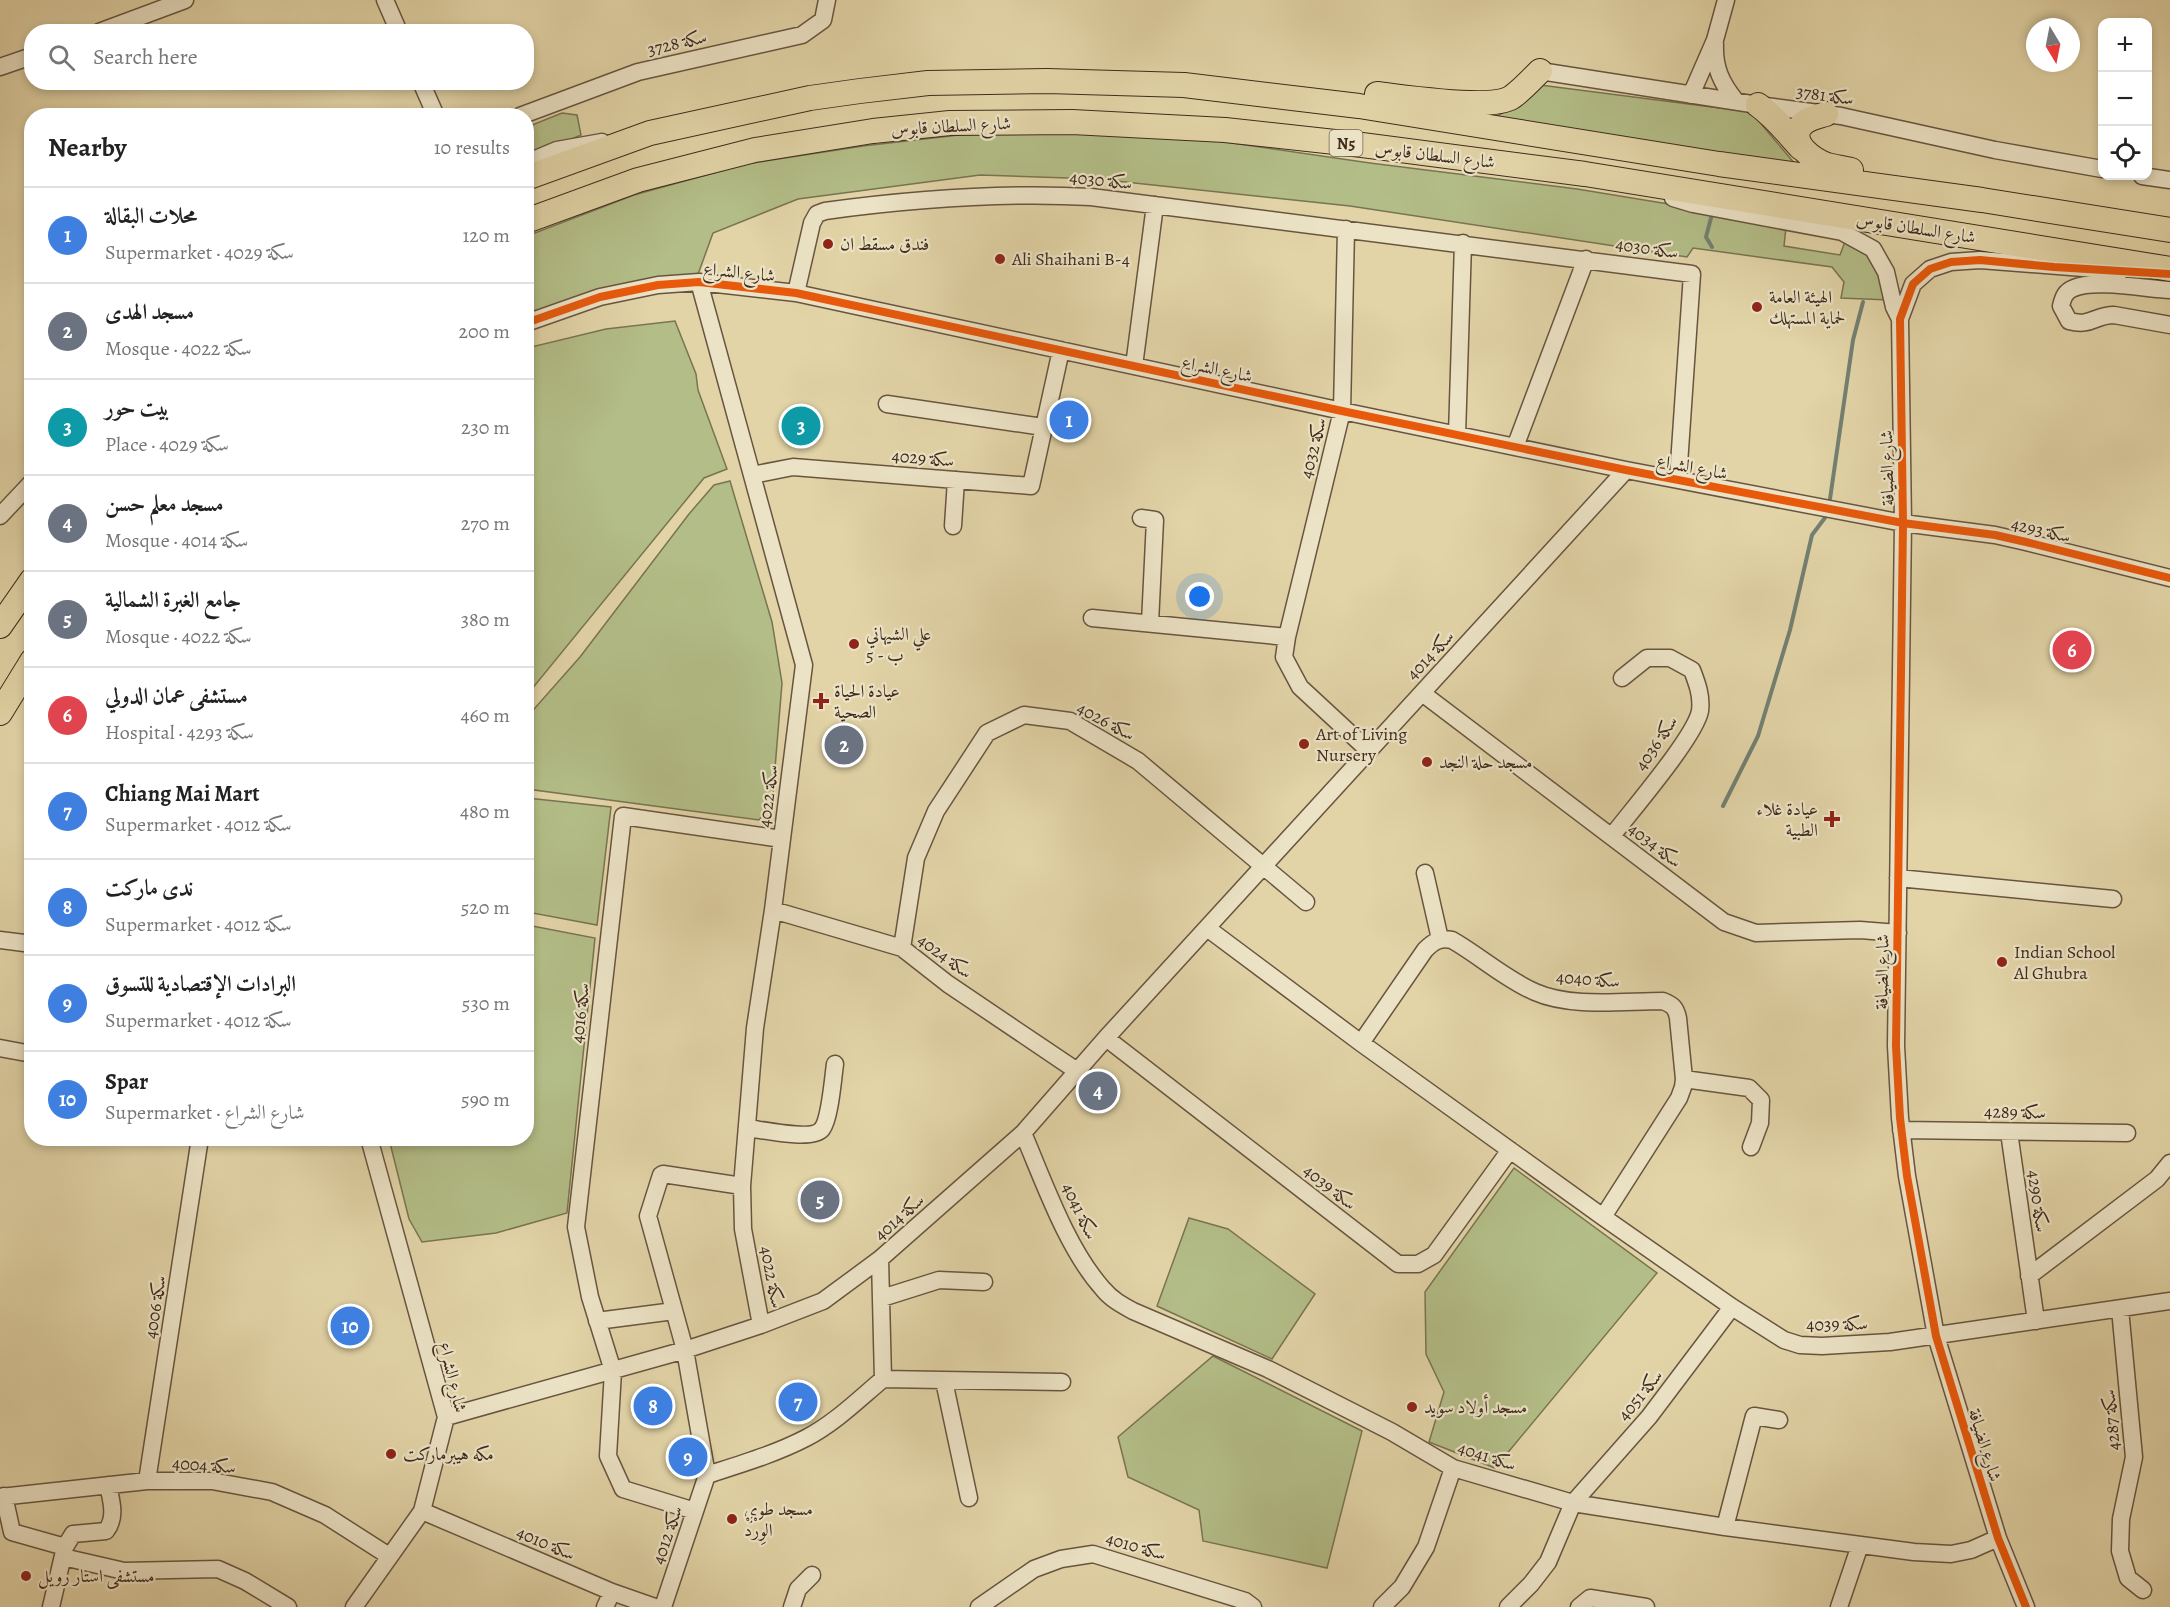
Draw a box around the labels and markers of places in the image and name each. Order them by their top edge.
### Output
place label: فندق مسقط ان [840,232,929,256]
marker: فندق مسقط ان [821,237,835,251]
place label: Ali Shaihani B-4 [1011,247,1130,271]
marker: Ali Shaihani B-4 [993,252,1007,266]
place label: الهيئة العامة لحماية المستهلك [1769,285,1846,330]
marker: الهيئة العامة لحماية المستهلك [1750,300,1764,314]
pin: 1 [1050,398,1088,442]
pin: 3 [782,404,820,448]
place label: علي الشيهاني ب - 5 [866,622,931,667]
pin: 6 [2052,628,2092,672]
marker: علي الشيهاني ب - 5 [847,637,861,651]
place label: عيادة الحياة الصحية [834,679,900,724]
marker: عيادة الحياة الصحية [812,692,830,710]
pin: 2 [824,722,864,768]
place label: Art of Living Nursery [1315,722,1407,767]
marker: Art of Living Nursery [1297,737,1311,751]
place label: مسجد حلة النجد [1439,750,1533,774]
marker: مسجد حلة النجد [1420,755,1434,769]
place label: عيادة غلاء الطبية [1756,797,1818,842]
marker: عيادة غلاء الطبية [1823,810,1841,828]
place label: Indian School Al Ghubra [2013,940,2116,985]
marker: Indian School Al Ghubra [1995,955,2009,969]
pin: 4 [1078,1068,1118,1114]
pin: 5 [800,1178,840,1222]
pin: 10 [330,1304,370,1348]
pin: 7 [778,1380,818,1424]
pin: 8 [634,1384,672,1428]
place label: مسجد أولاد سويد [1424,1394,1527,1419]
marker: مسجد أولاد سويد [1405,1400,1419,1414]
pin: 9 [668,1434,708,1480]
place label: مكه هيبرماركت [403,1442,494,1466]
marker: مكه هيبرماركت [384,1447,398,1461]
place label: مسجد طوي الوِرْدْ [744,1497,813,1545]
marker: مسجد طوي الوِرْدْ [725,1512,739,1526]
place label: مستشفى استار رويل [38,1564,155,1589]
marker: مستشفى استار رويل [19,1569,33,1583]

